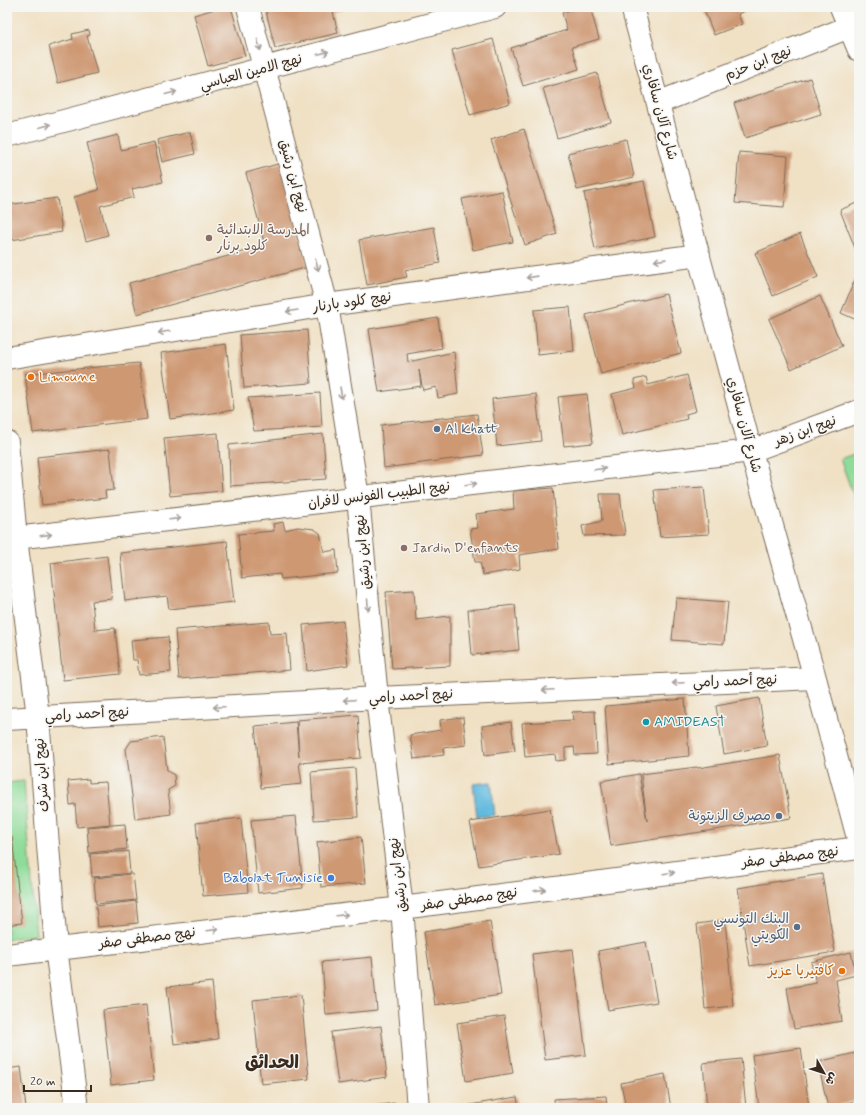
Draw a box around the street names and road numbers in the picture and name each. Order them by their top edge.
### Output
street label: نهج ابن حزم [722,41,795,86]
street label: نهج الامين العباسي [198,50,305,97]
street label: شارع آلان سافاري [638,62,681,162]
street label: نهج ابن رشيق [275,137,311,215]
street label: نهج كلود بارنار [311,288,392,317]
street label: شارع آلان سافاري [722,375,765,475]
street label: نهج ابن زهر [770,411,839,451]
street label: نهج الطبيب الفونس لافران [307,477,451,513]
street label: نهج ابن رشيق [351,514,375,590]
street label: نهج أحمد رامي [693,671,778,694]
street label: نهج أحمد رامي [368,685,454,710]
street label: نهج أحمد رامي [44,703,130,728]
street label: نهج ابن شرف [30,737,54,813]
street label: نهج ابن رشيق [384,837,412,913]
street label: نهج مصطفى صفر [739,842,840,872]
street label: نهج مصطفى صفر [418,883,519,915]
street label: نهج مصطفى صفر [96,923,197,953]

